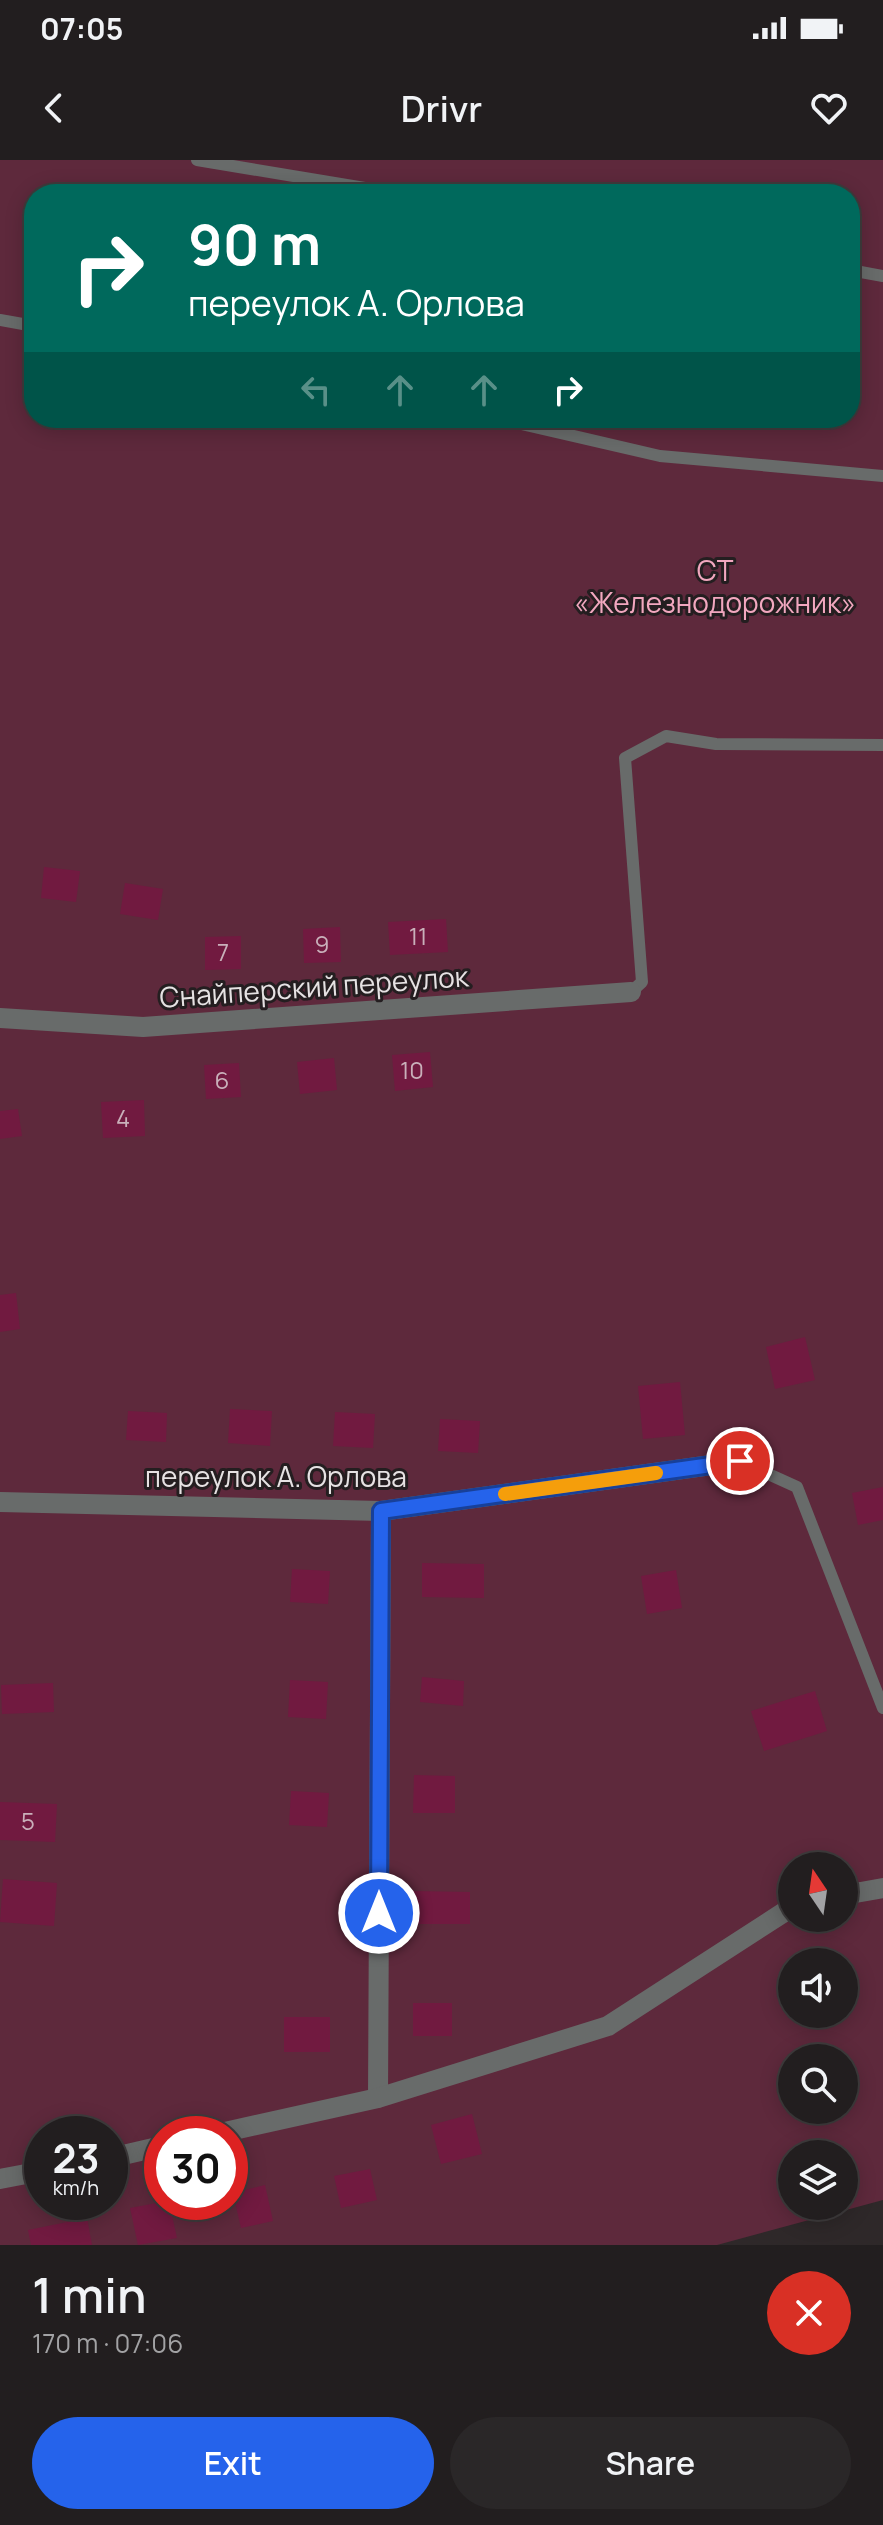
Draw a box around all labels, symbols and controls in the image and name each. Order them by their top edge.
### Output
text: 07:05 [40,8,123,49]
text: Drivr [401,84,482,133]
icon: back [32,86,76,130]
icon: heart [807,86,851,130]
text: 90 m [188,205,321,282]
icon: right [56,216,160,320]
text: переулок А. Орлова [188,278,525,327]
icon: left [294,368,338,412]
icon: ahead [378,368,422,412]
icon: ahead [462,368,506,412]
icon: right [546,368,590,412]
park label: СТ «Железнодорожник» [574,551,856,621]
house number: 11 [409,919,427,952]
house number: 9 [315,927,329,960]
house number: 7 [217,935,229,968]
street label: Снайперский переулок [158,956,471,1016]
house number: 10 [400,1053,424,1086]
house number: 6 [215,1063,229,1096]
house number: 4 [116,1101,130,1134]
pin [706,1427,774,1495]
icon: arrive [718,1439,762,1483]
street label: переулок А. Орлова [145,1457,407,1495]
house number: 5 [21,1804,35,1837]
north arrow [778,1852,858,1932]
map controls [778,1852,858,2220]
position arrow [337,1871,421,1955]
button: sound [778,1948,858,2028]
button: search [778,2044,858,2124]
speed limit sign: 30 [144,2116,248,2220]
text: 23 [52,2130,100,2185]
button: layers [778,2140,858,2220]
text: km/h [53,2174,99,2201]
text: 1 min [32,2262,146,2327]
button: close [767,2271,851,2355]
text: 170 m · 07:06 [32,2325,183,2361]
button: Exit [32,2417,434,2509]
button: Share [450,2417,851,2509]

